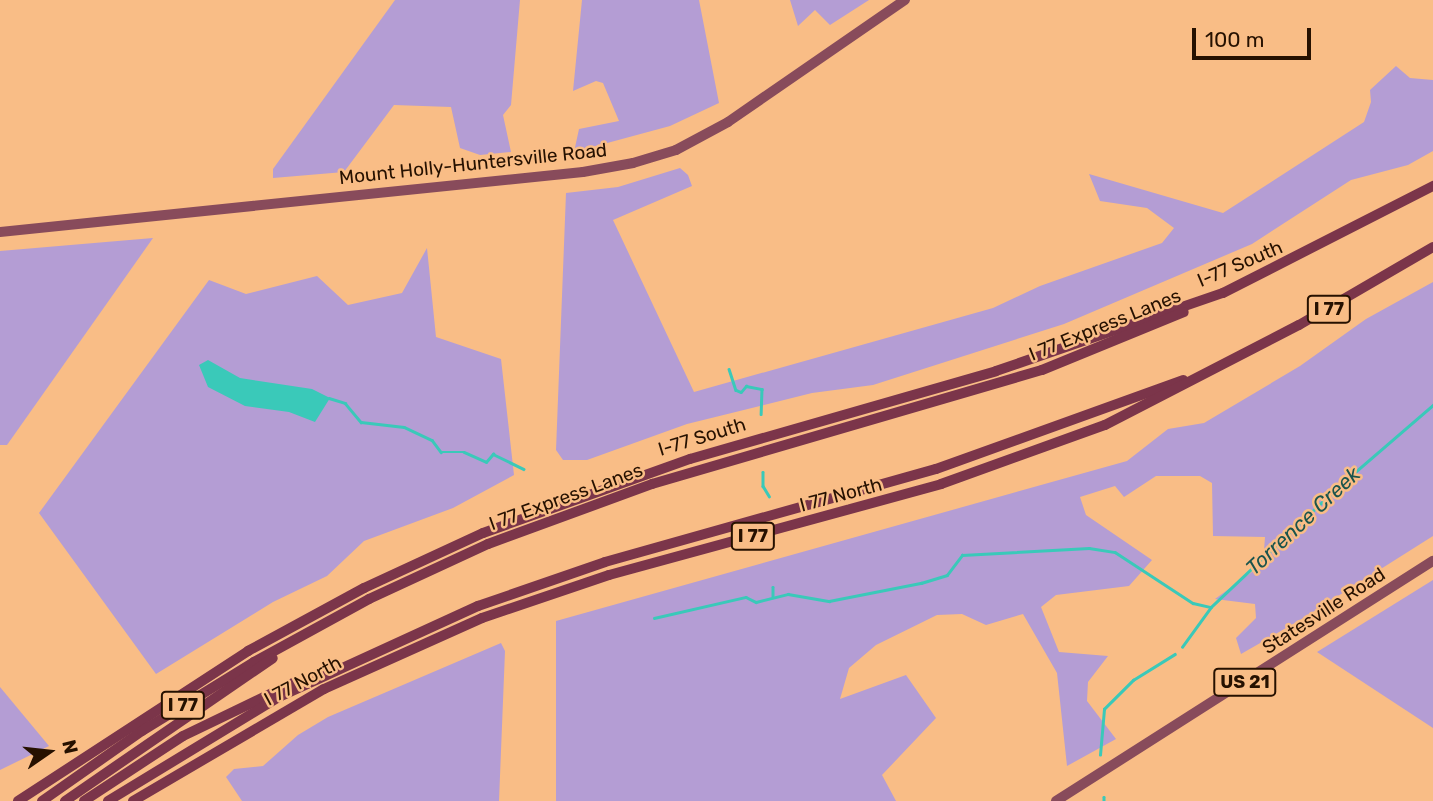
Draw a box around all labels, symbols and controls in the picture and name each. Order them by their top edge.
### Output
scale bar [1195,14,1314,58]
text: 100 m [1205,27,1264,52]
street label: Mount Holly-Huntersville Road [338,139,608,189]
street label: I-77 South [1194,236,1286,292]
street label: I 77 Express Lanes [1026,284,1184,366]
road number: I 77 [1306,295,1352,324]
street label: I-77 South [655,413,749,461]
street label: I 77 Express Lanes [486,459,646,535]
water label: Torrence Creek [1241,462,1365,580]
street label: I 77 North [797,473,885,517]
road number: I 77 [730,522,776,550]
street label: Statesville Road [1258,563,1390,659]
street label: I 77 North [260,651,346,711]
road number: US 21 [1212,668,1278,696]
road number: I 77 [160,690,206,720]
north arrow [14,717,84,787]
text: N [57,737,83,756]

